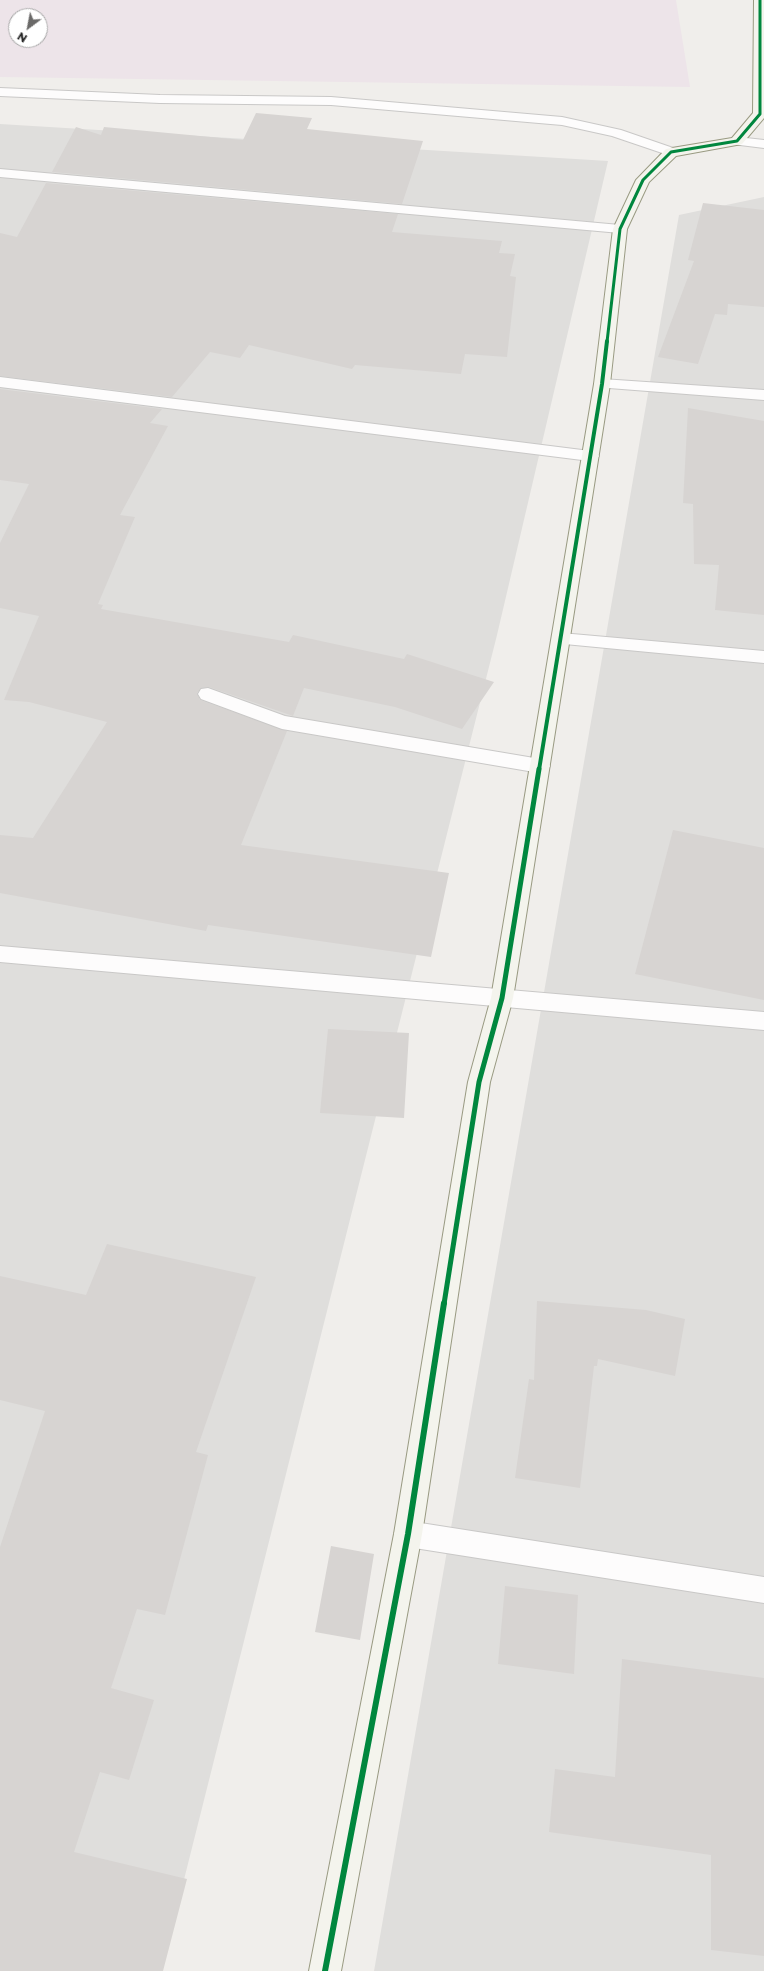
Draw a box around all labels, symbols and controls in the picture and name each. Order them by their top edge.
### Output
north arrow [8,8,48,48]
text: N [15,29,30,46]

